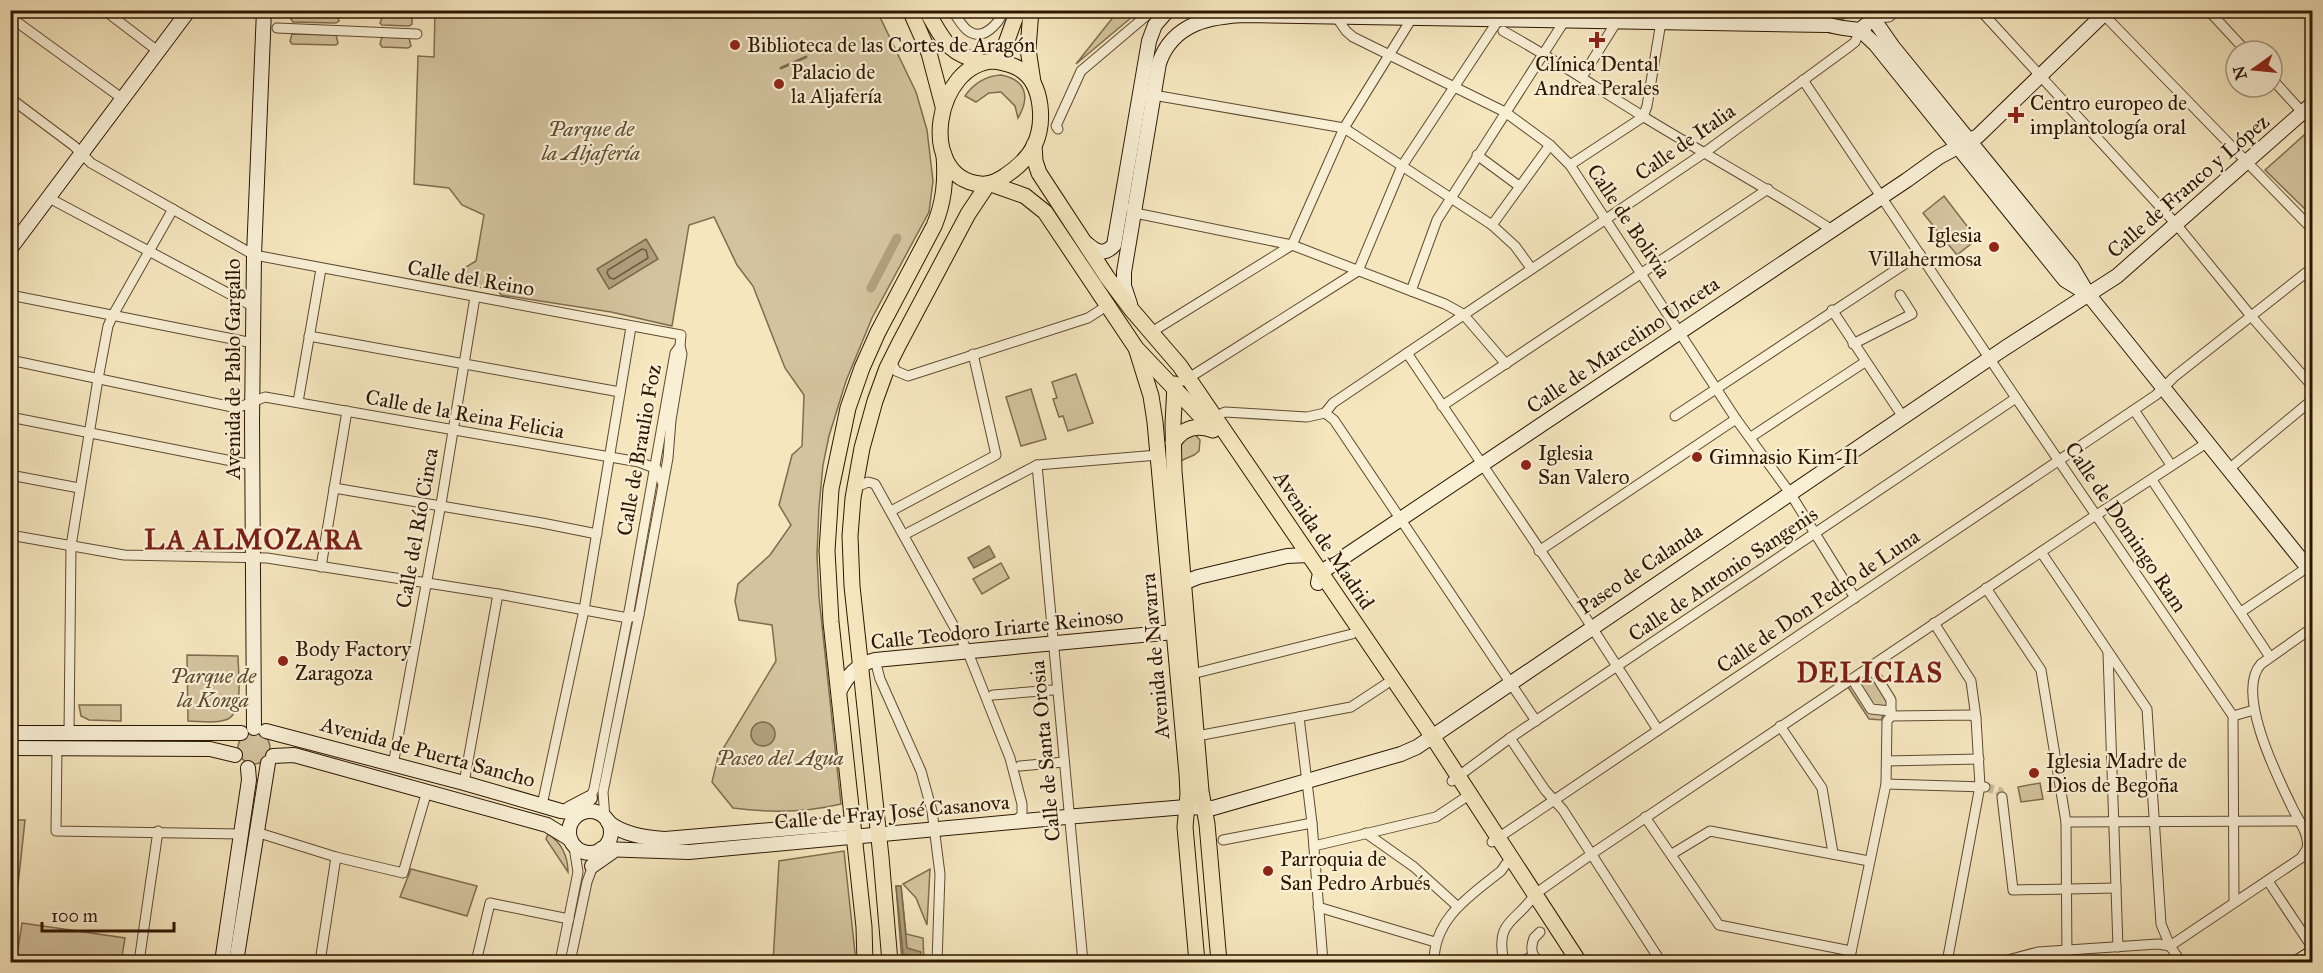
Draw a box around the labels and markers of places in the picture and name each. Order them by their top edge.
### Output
marker: Clínica Dental Andrea Perales [1588,31,1606,49]
place label: Biblioteca de las Cortes de Aragón [747,32,1035,58]
marker: Biblioteca de las Cortes de Aragón [728,38,742,52]
place label: Clínica Dental Andrea Perales [1534,51,1659,101]
place label: Palacio de la Aljafería [791,59,882,109]
marker: Palacio de la Aljafería [772,77,786,91]
place label: Centro europeo de implantología oral [2030,90,2187,140]
marker: Centro europeo de implantología oral [2007,106,2025,124]
place label: Iglesia Villahermosa [1867,222,1982,272]
marker: Iglesia Villahermosa [1987,240,2001,254]
place label: Iglesia San Valero [1538,440,1630,490]
place label: Gimnasio Kim-Il [1709,444,1859,470]
marker: Gimnasio Kim-Il [1690,450,1704,464]
marker: Iglesia San Valero [1519,458,1533,472]
place label: Body Factory Zaragoza [295,636,412,686]
marker: Body Factory Zaragoza [276,654,290,668]
place label: Iglesia Madre de Dios de Begoña [2046,748,2187,798]
marker: Iglesia Madre de Dios de Begoña [2027,766,2041,780]
place label: Parroquia de San Pedro Arbués [1280,846,1430,896]
marker: Parroquia de San Pedro Arbués [1261,864,1275,878]

